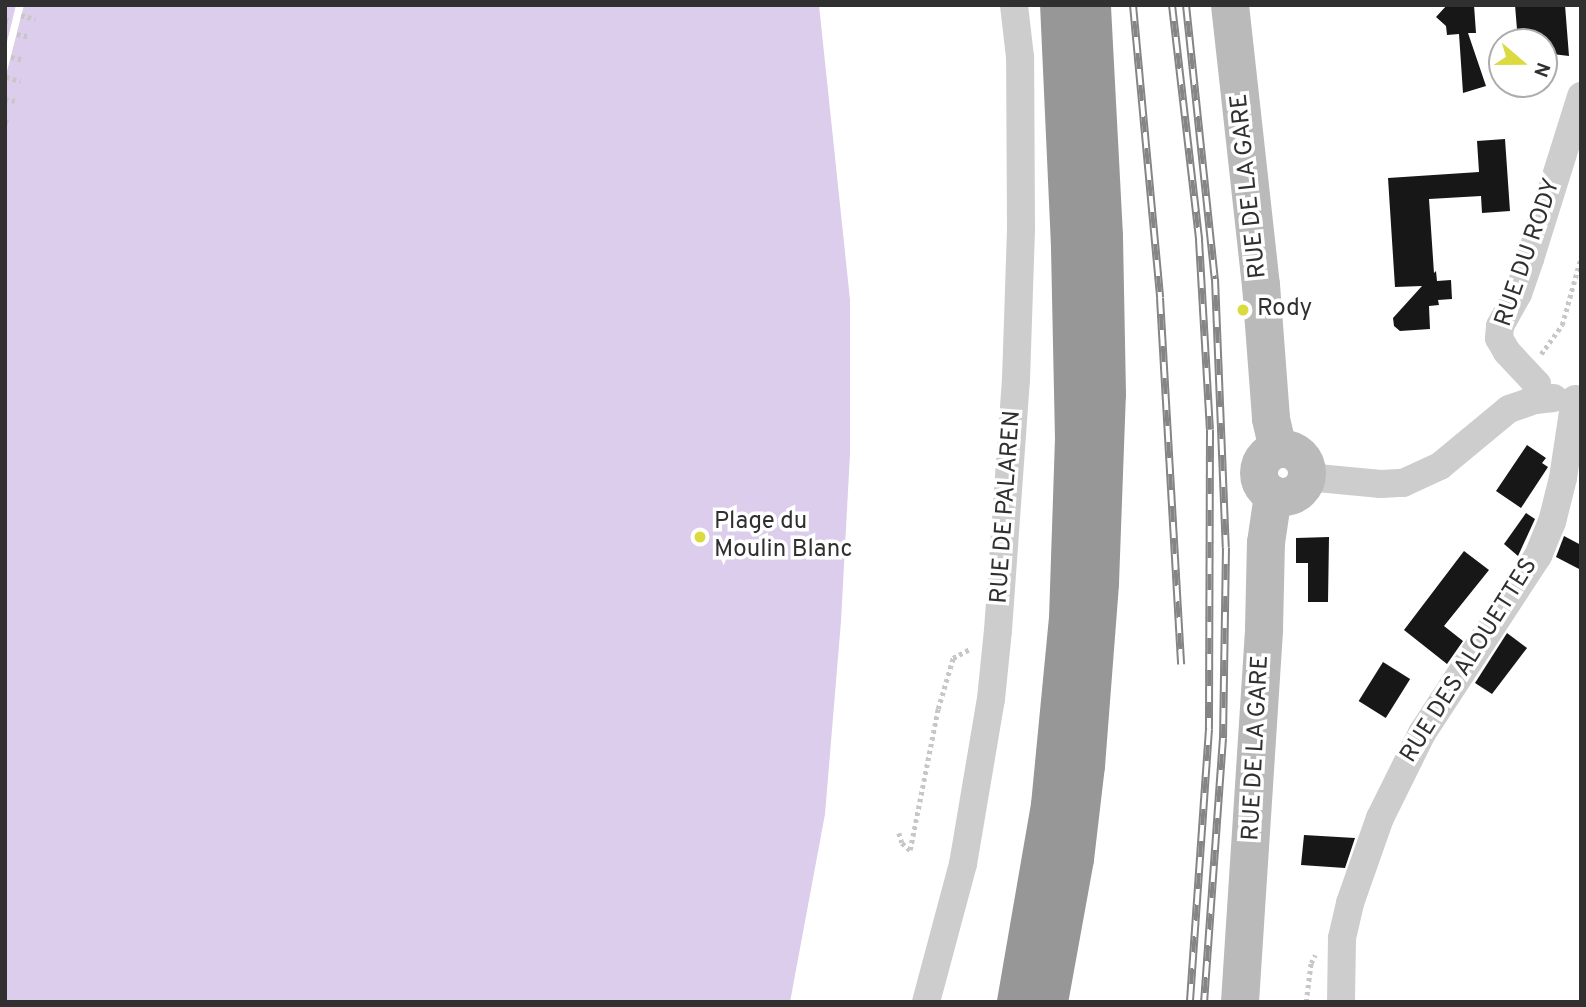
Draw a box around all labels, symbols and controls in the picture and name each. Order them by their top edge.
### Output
north arrow [1488,28,1558,98]
text: N [1527,59,1554,80]
street label: RUE DE LA GARE [1226,92,1274,280]
street label: RUE DU RODY [1490,175,1568,331]
place label: Rody [1257,296,1312,324]
marker: Rody [1235,302,1251,318]
street label: RUE DE PALAREN [986,409,1028,605]
place label: Plage du Moulin Blanc [714,509,853,565]
marker: Plage du Moulin Blanc [692,529,708,545]
street label: RUE DES ALOUETTES [1395,553,1545,769]
street label: RUE DE LA GARE [1238,654,1276,842]

